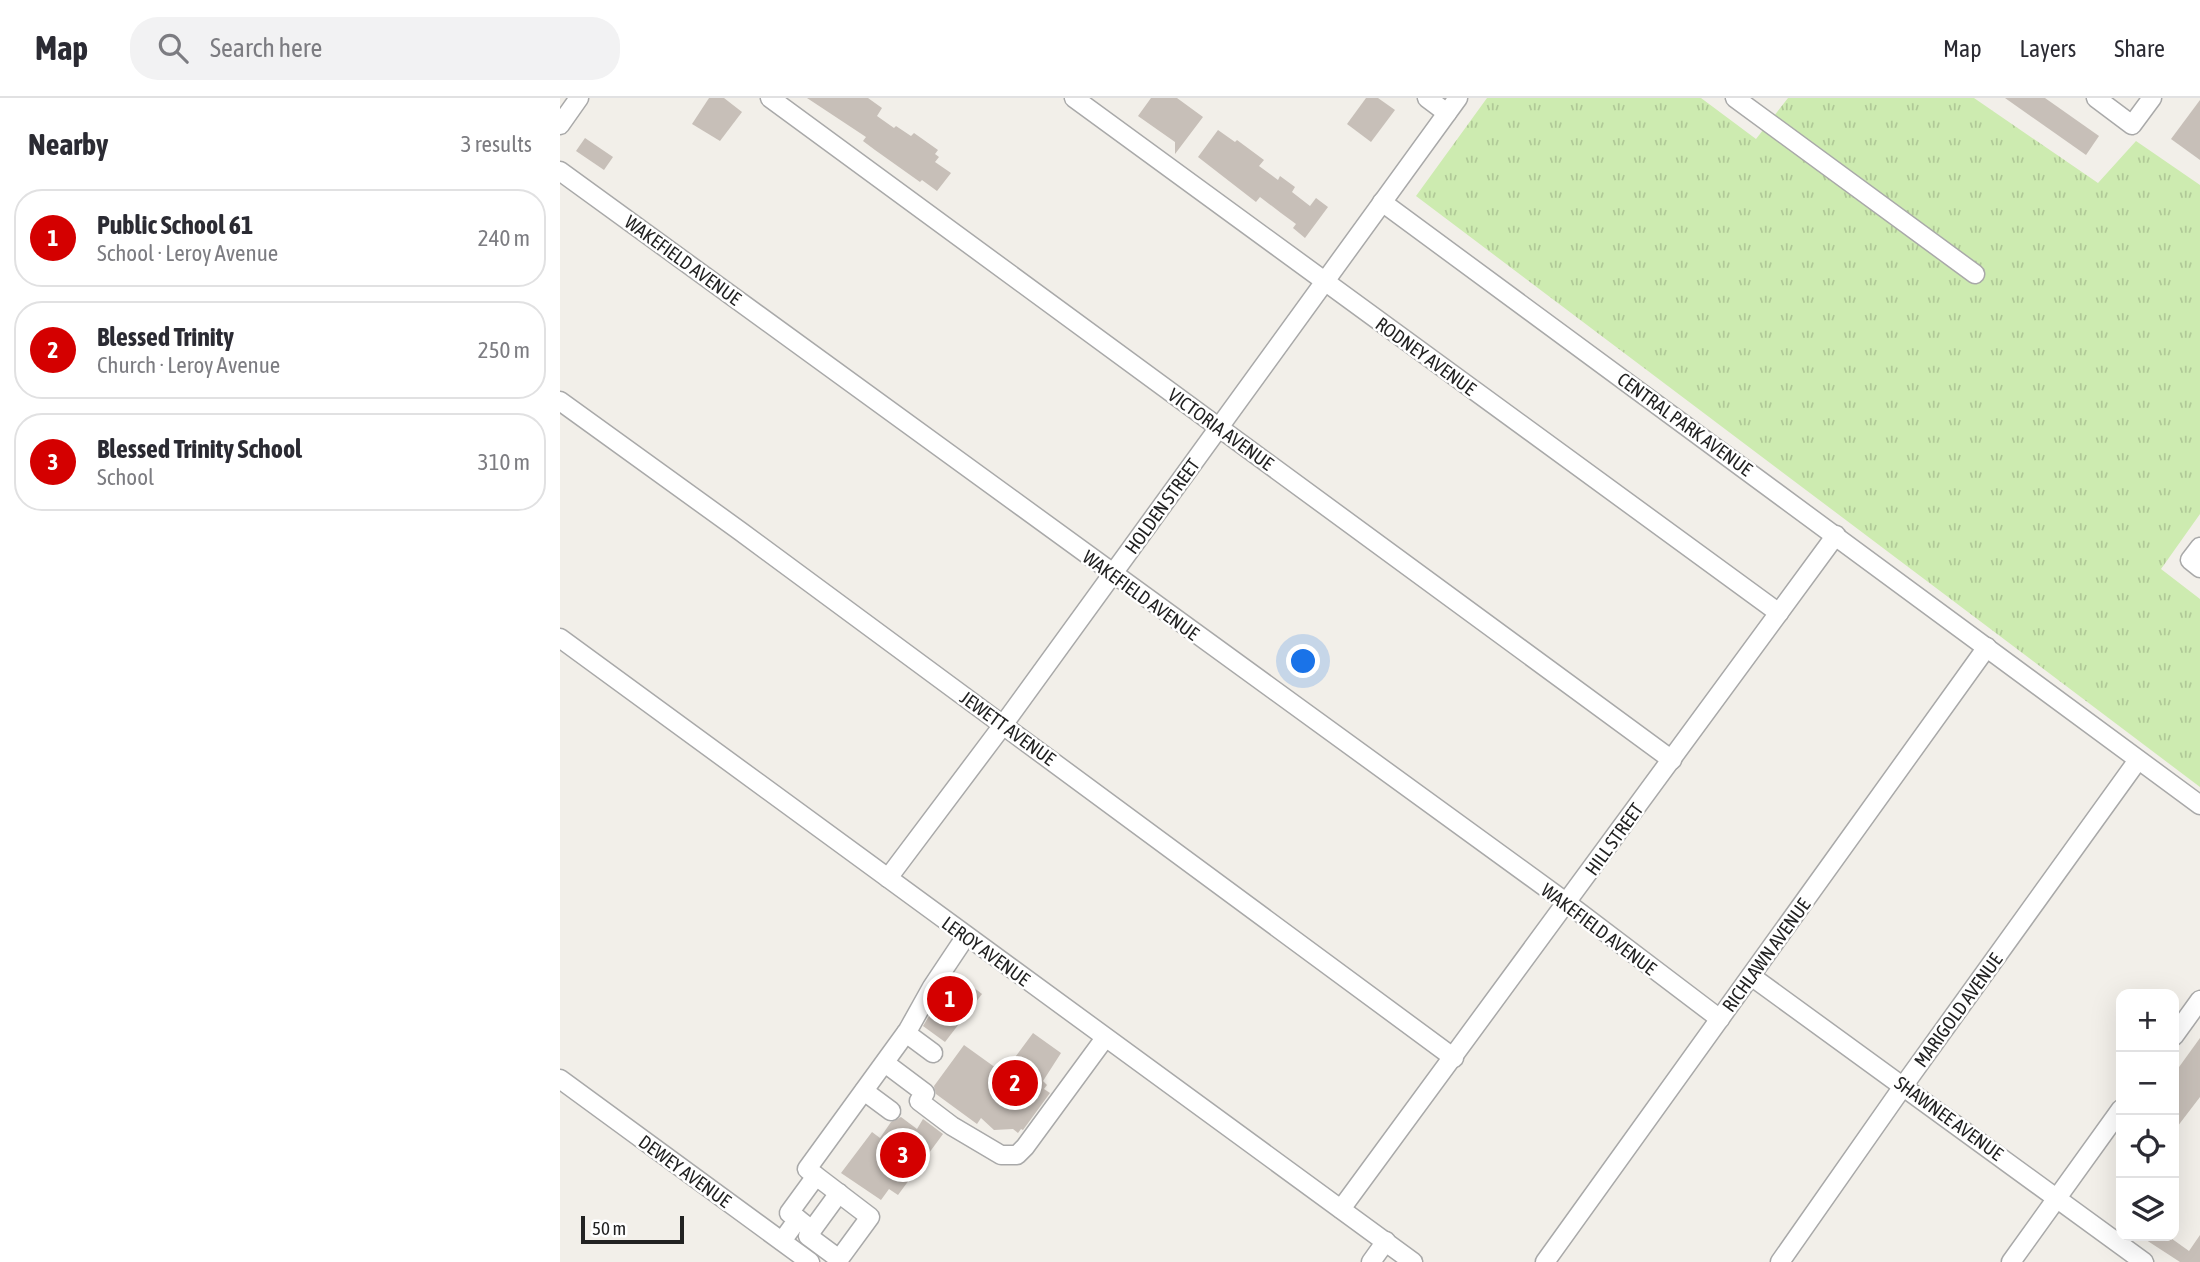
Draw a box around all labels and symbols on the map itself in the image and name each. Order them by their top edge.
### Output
street label: WAKEFIELD AVENUE [621,210,745,310]
street label: RODNEY AVENUE [1372,312,1480,400]
street label: CENTRAL PARK AVENUE [1613,368,1757,480]
street label: VICTORIA AVENUE [1164,383,1278,475]
street label: HOLDEN STREET [1120,454,1204,558]
street label: WAKEFIELD AVENUE [1079,545,1203,645]
your location [1286,644,1320,678]
street label: JEWETT AVENUE [956,686,1060,770]
street label: HILL STREET [1581,798,1648,879]
street label: WAKEFIELD AVENUE [1537,879,1661,979]
street label: RICHLAWN AVENUE [1718,894,1814,1016]
street label: LEROY AVENUE [938,912,1034,990]
street label: MARIGOLD AVENUE [1909,949,2007,1071]
pin: 1 [927,973,973,1025]
pin: 2 [992,1057,1038,1109]
street label: SHAWNEE AVENUE [1891,1071,2007,1165]
pin: 3 [880,1129,926,1181]
street label: DEWEY AVENUE [635,1130,735,1212]
scale bar [581,1213,684,1245]

